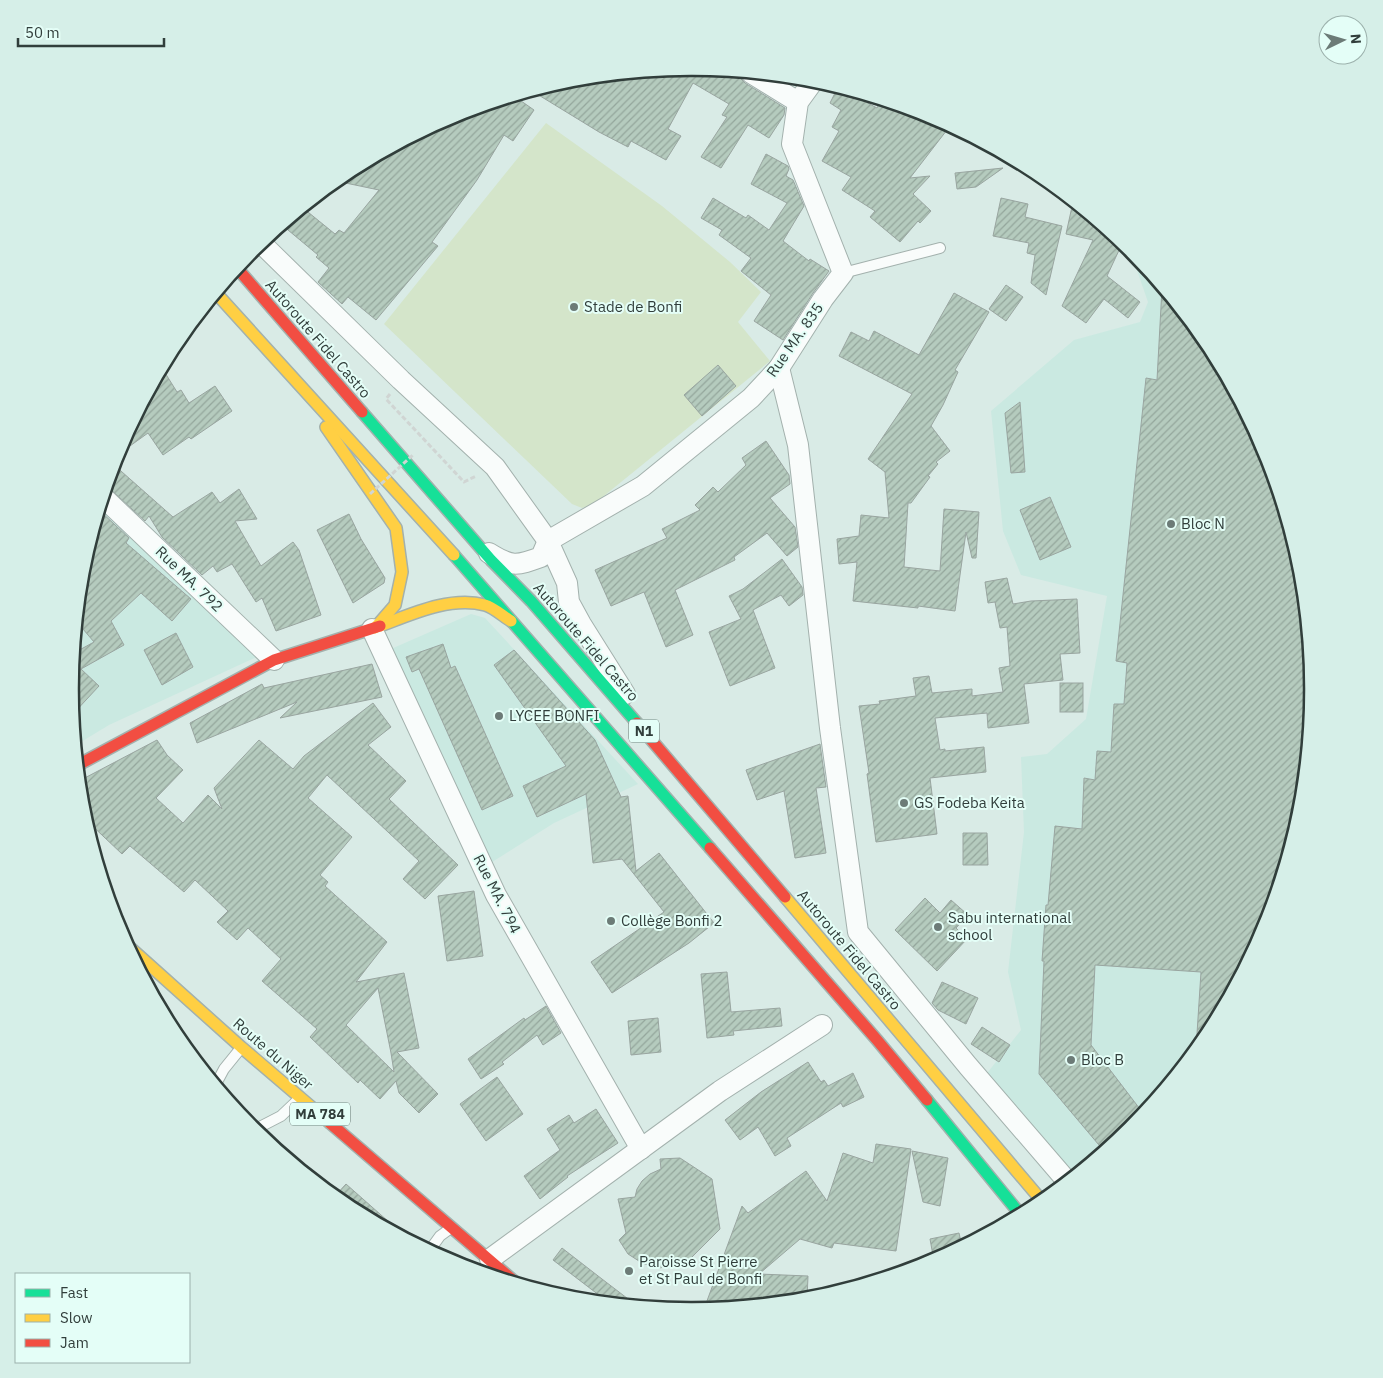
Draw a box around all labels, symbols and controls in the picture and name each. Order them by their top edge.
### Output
scale bar [18,15,164,47]
north arrow [1318,15,1368,65]
text: 50 m [25,23,60,42]
text: N [1347,33,1365,45]
street label: Autoroute Fidel Castro [262,275,375,402]
place label: Stade de Bonfi [584,297,682,316]
street label: Rue MA. 835 [762,299,827,381]
marker: Stade de Bonfi [568,301,580,313]
place label: Bloc N [1181,514,1225,533]
marker: Bloc N [1165,518,1177,530]
street label: Rue MA. 792 [152,542,227,616]
street label: Autoroute Fidel Castro [530,578,643,705]
place label: LYCEE BONFI [509,706,600,725]
marker: LYCEE BONFI [493,710,505,722]
road number: N1 [629,719,659,742]
place label: GS Fodeba Keita [914,793,1025,812]
marker: GS Fodeba Keita [898,797,910,809]
street label: Rue MA. 794 [469,851,526,937]
street label: Autoroute Fidel Castro [793,886,905,1014]
place label: Sabu international school [948,908,1071,944]
place label: Collège Bonfi 2 [621,911,722,930]
marker: Collège Bonfi 2 [605,915,617,927]
marker: Sabu international school [932,921,944,933]
street label: Route du Niger [229,1014,318,1094]
place label: Bloc B [1081,1050,1124,1069]
marker: Bloc B [1065,1054,1077,1066]
road number: MA 784 [290,1102,350,1126]
place label: Paroisse St Pierre et St Paul de Bonfi [639,1252,762,1288]
marker: Paroisse St Pierre et St Paul de Bonfi [623,1265,635,1277]
legend [15,1273,190,1363]
text: Fast [60,1283,88,1302]
text: Slow [60,1308,93,1327]
text: Jam [60,1333,89,1352]

